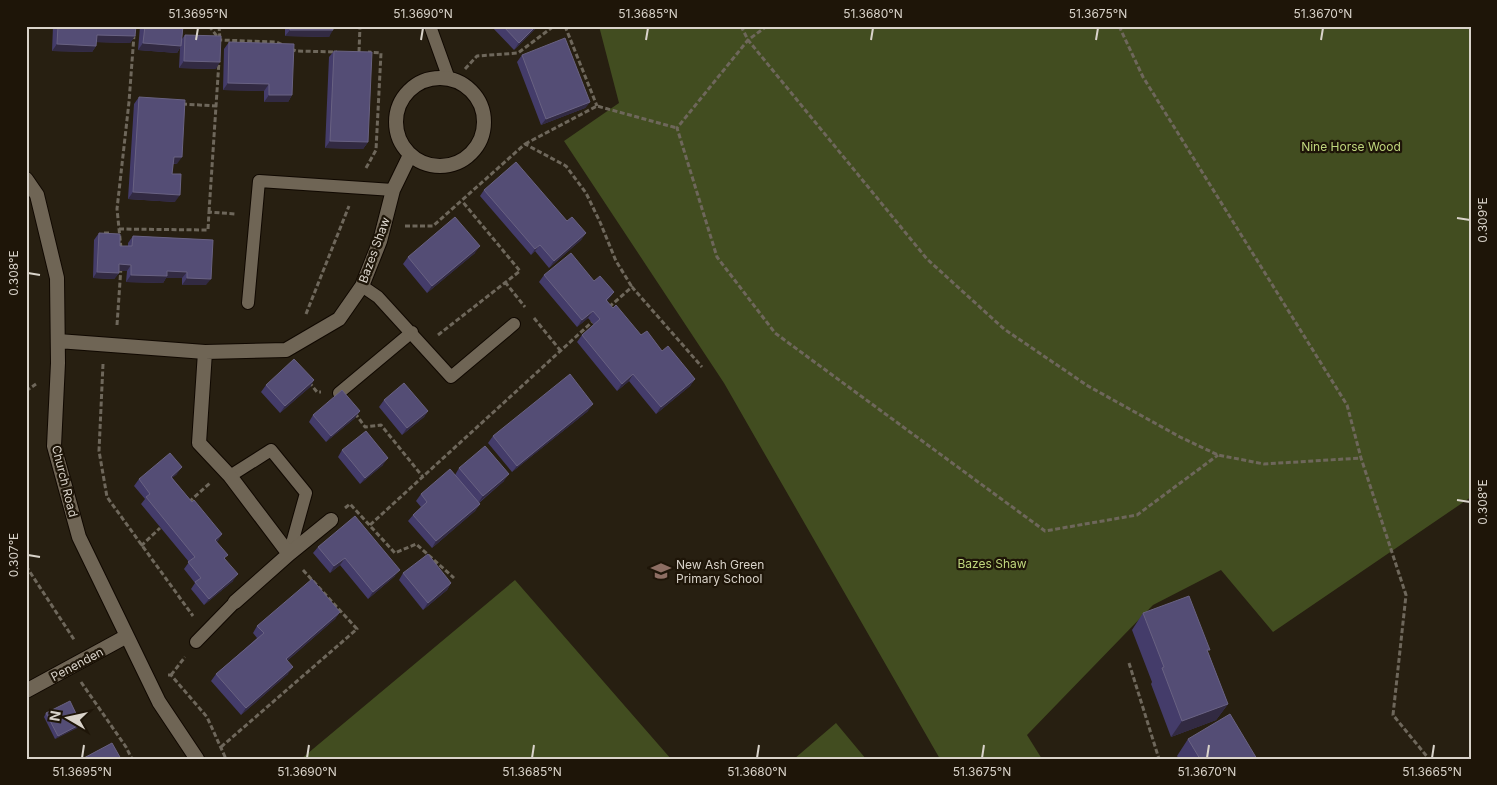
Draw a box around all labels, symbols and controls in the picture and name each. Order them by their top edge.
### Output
text: 51.3695°N [168,6,228,21]
text: 51.3690°N [393,6,453,21]
text: 51.3685°N [618,6,678,21]
text: 51.3680°N [843,6,903,21]
text: 51.3675°N [1069,6,1127,21]
text: 51.3670°N [1294,6,1352,21]
park label: Nine Horse Wood [1301,139,1401,154]
text: 0.309°E [1475,197,1490,243]
street label: Bazes Shaw [355,215,393,285]
text: 0.308°E [6,250,21,296]
street label: Church Road [49,444,81,518]
text: 0.308°E [1475,479,1490,525]
text: 0.307°E [6,533,21,577]
park label: Bazes Shaw [957,556,1027,571]
place label: New Ash Green Primary School [676,557,764,586]
school or university icon: New Ash Green Primary School [650,560,672,582]
street label: Penenden [48,644,106,684]
north arrow [42,692,92,742]
text: N [45,709,64,722]
text: 51.3695°N [52,764,112,779]
text: 51.3690°N [277,764,337,779]
text: 51.3685°N [502,764,562,779]
text: 51.3680°N [727,764,787,779]
text: 51.3675°N [953,764,1011,779]
text: 51.3670°N [1178,764,1236,779]
text: 51.3665°N [1402,764,1462,779]

